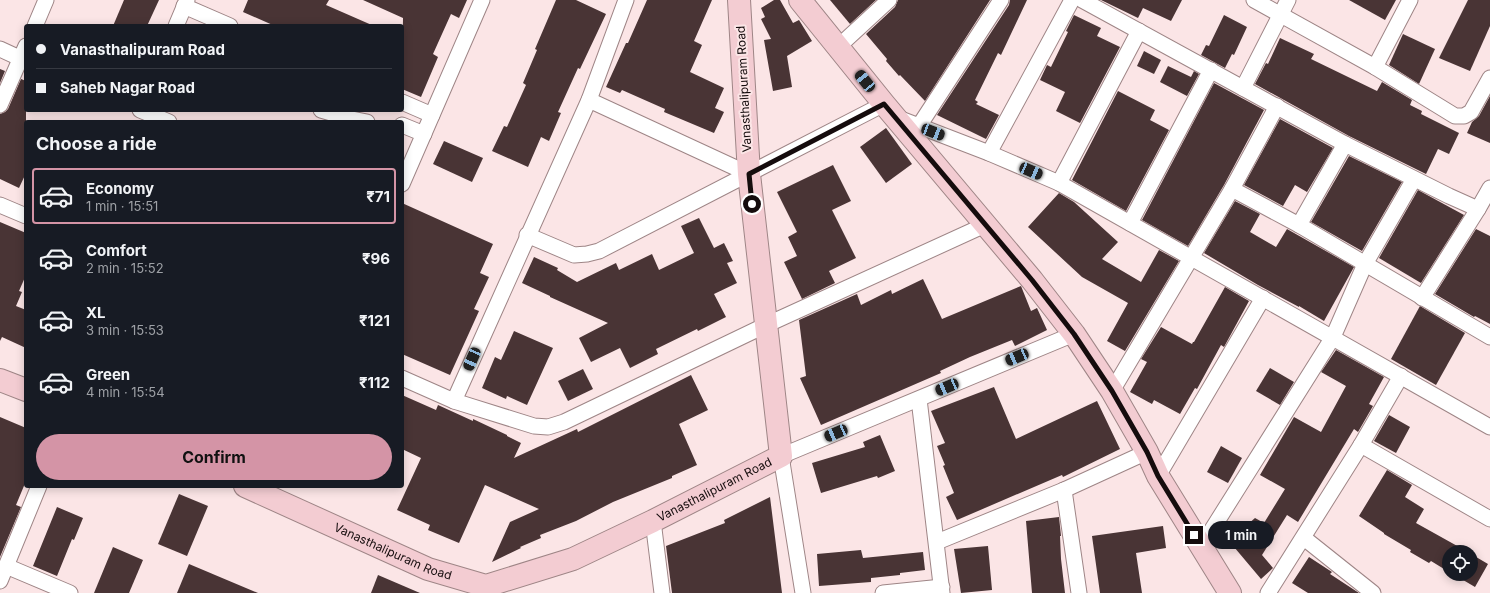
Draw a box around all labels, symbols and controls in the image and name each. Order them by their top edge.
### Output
street label: Vanasthalipuram Road [733,25,754,153]
text: Vanasthalipuram Road [60,40,225,59]
car [853,68,877,94]
text: Saheb Nagar Road [60,78,195,97]
car [920,122,946,142]
text: Choose a ride [36,133,157,154]
car [1018,161,1044,181]
icon: car [38,178,74,214]
text: Economy [86,179,154,198]
text: ₹71 [366,187,390,206]
route start [743,195,761,213]
text: 1 min · 15:51 [86,198,158,214]
icon: car [38,240,74,276]
text: Comfort [86,241,147,260]
text: ₹96 [362,249,390,268]
text: 2 min · 15:52 [86,260,164,276]
icon: car [38,302,74,338]
text: XL [86,303,106,322]
text: ₹121 [359,311,390,330]
text: 3 min · 15:53 [86,322,164,338]
car [462,346,482,372]
car [1004,347,1030,367]
icon: car [38,364,74,400]
text: Green [86,365,130,384]
text: ₹112 [359,373,390,392]
car [934,377,960,397]
text: 4 min · 15:54 [86,384,165,400]
car [823,423,849,443]
button: Confirm [36,434,392,480]
street label: Vanasthalipuram Road [654,454,774,525]
street label: Vanasthalipuram Road [332,519,454,583]
callout: 1 min [1208,521,1274,549]
route end [1185,526,1203,544]
text: 1 min [1225,527,1257,543]
map controls [1442,545,1478,581]
button: locate [1442,545,1478,581]

